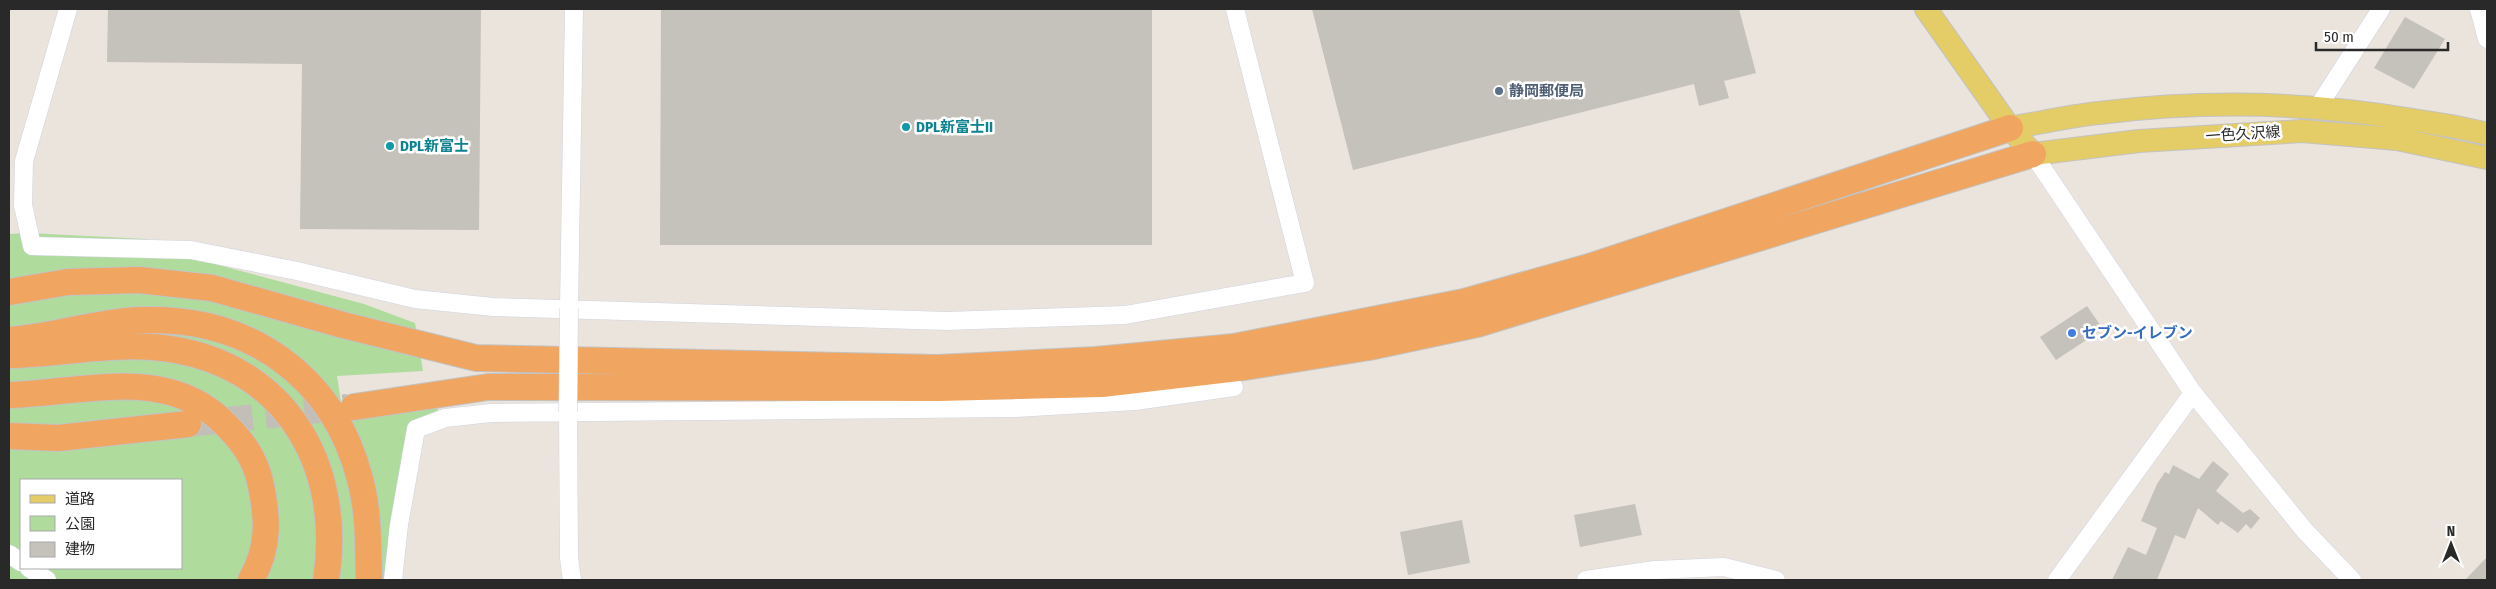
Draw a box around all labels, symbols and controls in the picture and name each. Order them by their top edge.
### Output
scale bar [2316,20,2448,52]
text: 50 m [2324,28,2354,46]
place label: 静岡郵便局 [1509,82,1584,100]
marker: 静岡郵便局 [1493,85,1505,97]
place label: DPL新富士II [916,118,993,136]
marker: DPL新富士II [900,121,912,133]
street label: 一色久沢線 [2205,122,2281,146]
place label: DPL新富士 [400,137,469,155]
marker: DPL新富士 [384,140,396,152]
place label: セブン-イレブン [2082,324,2193,342]
marker: セブン-イレブン [2066,327,2078,339]
legend [20,479,182,569]
text: 道路 [65,490,95,508]
text: 公園 [65,515,95,533]
north arrow [2426,519,2476,569]
text: N [2447,523,2455,540]
text: 建物 [65,540,95,558]

